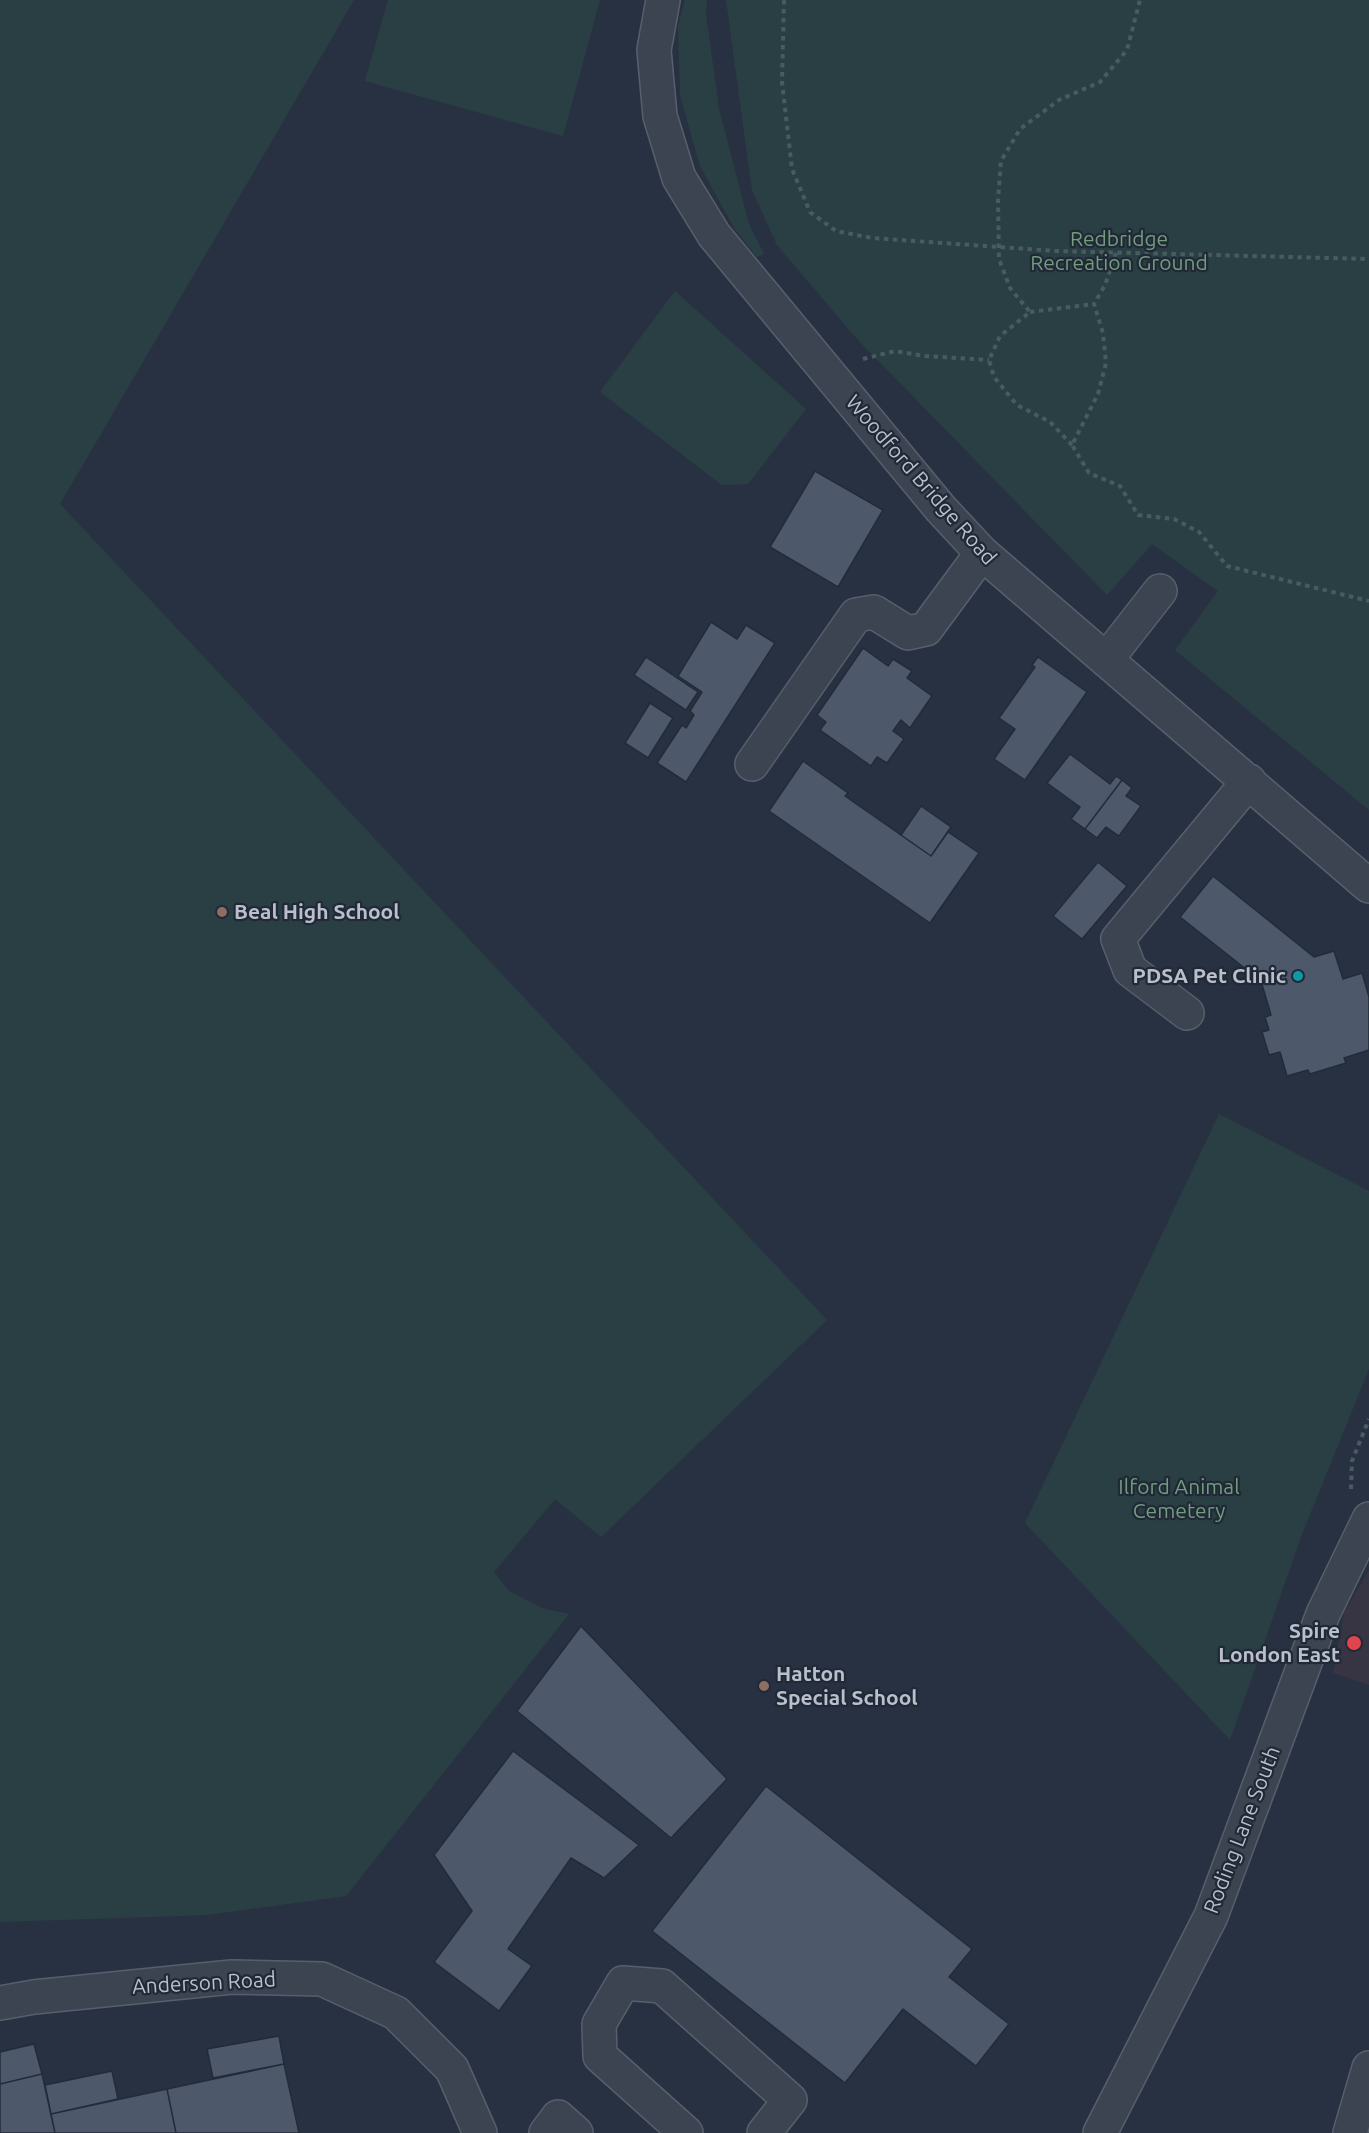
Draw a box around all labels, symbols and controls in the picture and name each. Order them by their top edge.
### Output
park label: Redbridge Recreation Ground [1030,226,1208,276]
street label: Woodford Bridge Road [840,390,1002,570]
place label: Beal High School [234,899,400,925]
marker: Beal High School [215,905,229,919]
place label: PDSA Pet Clinic [1133,963,1286,989]
marker: PDSA Pet Clinic [1291,969,1305,983]
park label: Ilford Animal Cemetery [1118,1474,1240,1524]
place label: Spire London East [1218,1618,1340,1668]
marker: Spire London East [1345,1634,1363,1652]
place label: Hatton Special School [776,1661,918,1711]
marker: Hatton Special School [757,1679,771,1693]
street label: Roding Lane South [1199,1743,1285,1917]
street label: Anderson Road [131,1967,277,1999]

